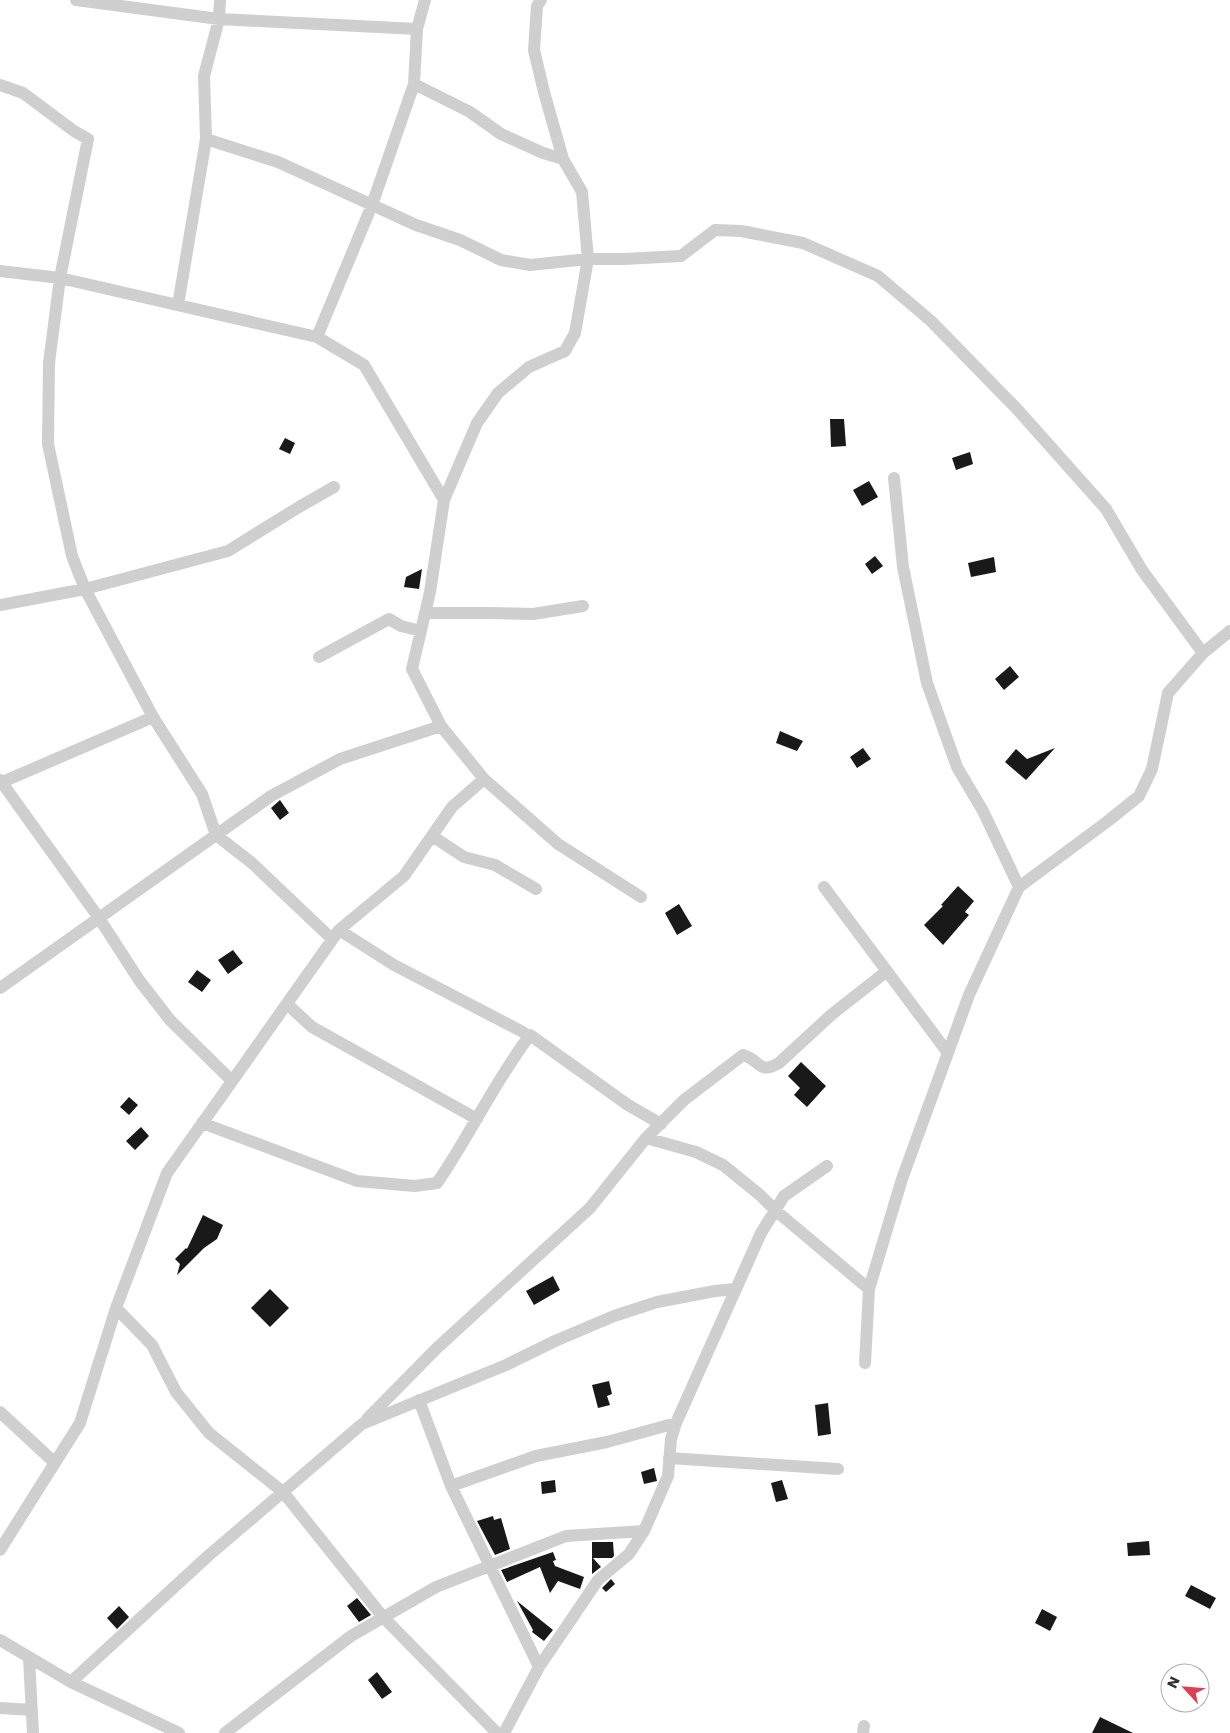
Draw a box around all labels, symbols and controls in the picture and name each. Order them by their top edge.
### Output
north arrow [1160,1663,1210,1713]
text: N [1162,1673,1185,1691]

